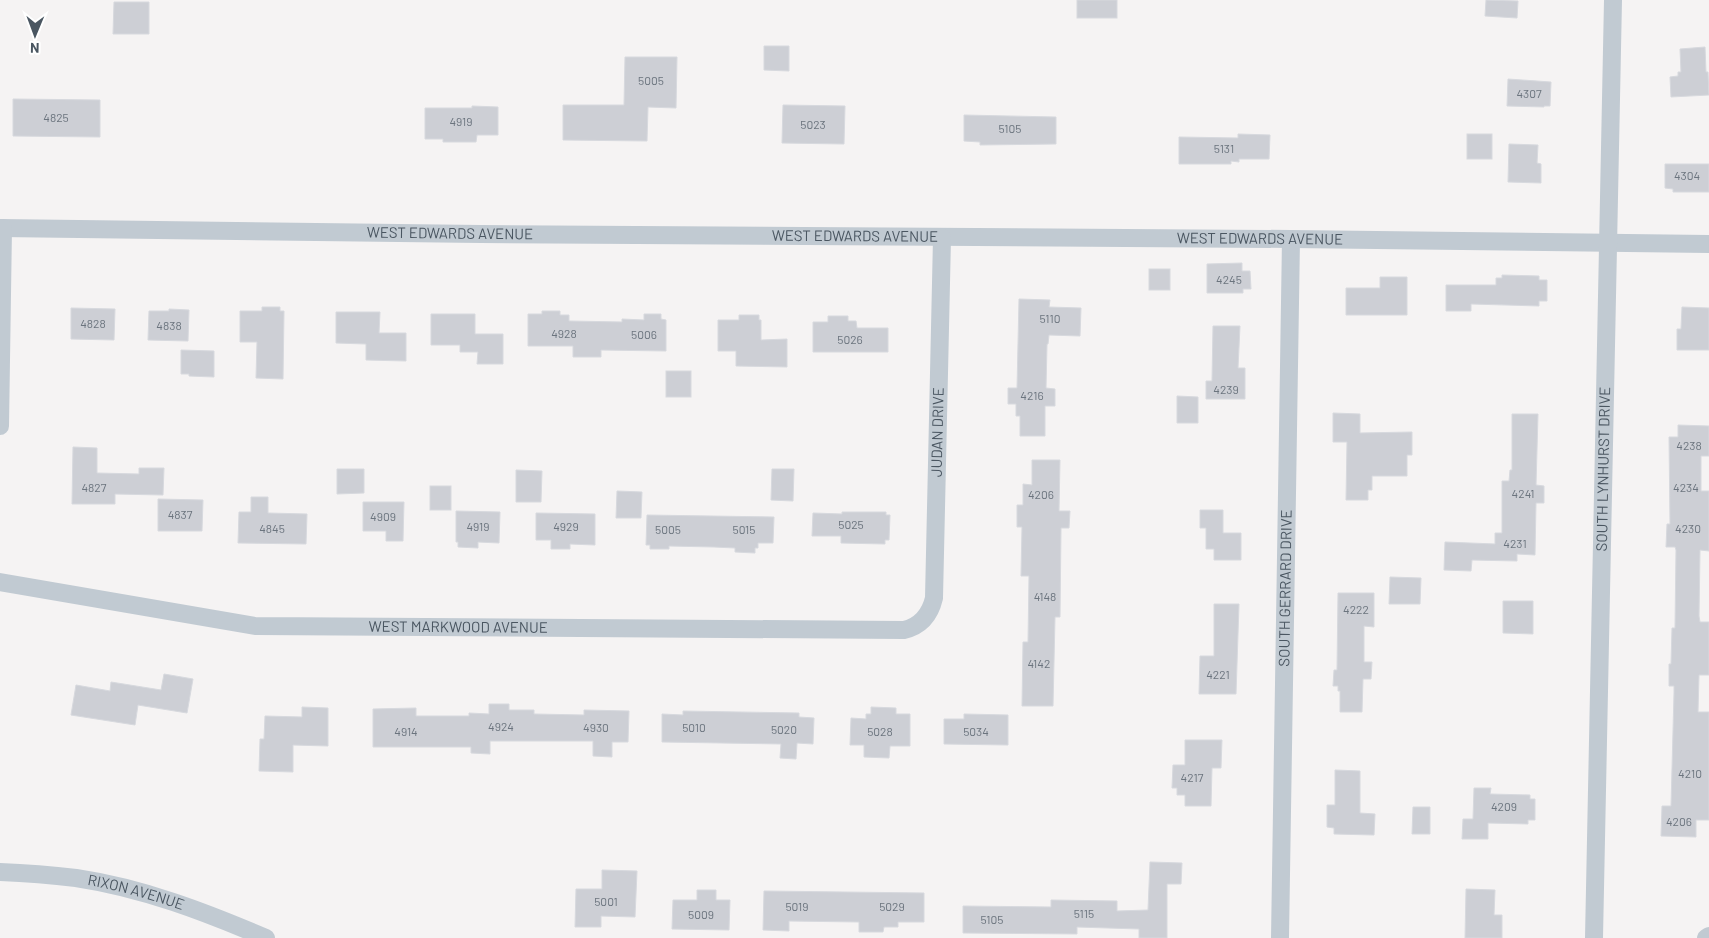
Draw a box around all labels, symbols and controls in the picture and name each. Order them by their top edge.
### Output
north arrow [10,10,60,60]
text: N [30,40,40,57]
house number: 5005 [638,73,664,87]
house number: 4307 [1516,86,1542,100]
house number: 4825 [43,110,69,124]
house number: 4919 [449,114,473,128]
house number: 5023 [800,117,826,131]
house number: 5105 [999,121,1021,135]
house number: 5131 [1214,141,1234,155]
house number: 4304 [1674,168,1700,182]
street label: WEST EDWARDS AVENUE [367,223,533,242]
street label: WEST EDWARDS AVENUE [772,226,938,245]
street label: WEST EDWARDS AVENUE [1177,228,1343,248]
house number: 4245 [1216,272,1242,286]
house number: 5110 [1039,311,1061,325]
house number: 4828 [80,316,106,330]
house number: 4838 [156,318,182,332]
house number: 4928 [551,326,577,340]
house number: 5006 [631,327,657,341]
house number: 5026 [837,332,863,346]
house number: 4239 [1213,382,1239,396]
street label: JUDAN DRIVE [927,387,947,477]
street label: SOUTH LYNHURST DRIVE [1592,387,1613,552]
house number: 4216 [1020,388,1044,402]
house number: 4238 [1676,438,1702,452]
house number: 4827 [82,480,107,494]
house number: 4234 [1673,480,1699,494]
house number: 4241 [1512,486,1534,500]
house number: 4206 [1028,487,1054,501]
house number: 4837 [168,507,193,521]
house number: 4909 [370,509,396,523]
street label: SOUTH GERRARD DRIVE [1274,509,1295,667]
house number: 5025 [838,517,864,531]
house number: 4919 [466,519,490,533]
house number: 4929 [553,519,579,533]
house number: 4845 [259,521,285,535]
house number: 4230 [1675,521,1701,535]
house number: 5005 [655,522,681,536]
house number: 5015 [733,522,755,536]
house number: 4231 [1503,536,1527,550]
house number: 4148 [1034,589,1056,603]
house number: 4222 [1343,602,1369,616]
street label: WEST MARKWOOD AVENUE [369,617,548,636]
house number: 4142 [1028,656,1050,670]
house number: 4221 [1206,667,1230,681]
house number: 4924 [488,719,514,733]
house number: 4930 [583,720,609,734]
house number: 5010 [682,720,706,734]
house number: 5020 [771,722,797,736]
house number: 4914 [394,724,418,738]
house number: 5028 [867,724,893,738]
house number: 5034 [963,724,989,738]
house number: 4210 [1678,766,1702,780]
house number: 4217 [1181,770,1204,784]
house number: 4209 [1491,799,1517,813]
house number: 4206 [1666,814,1692,828]
street label: RIXON AVENUE [87,870,187,913]
house number: 5001 [594,894,618,908]
house number: 5019 [785,899,809,913]
house number: 5029 [879,899,905,913]
house number: 5115 [1074,906,1094,920]
house number: 5009 [688,907,714,921]
house number: 5105 [981,912,1003,926]

